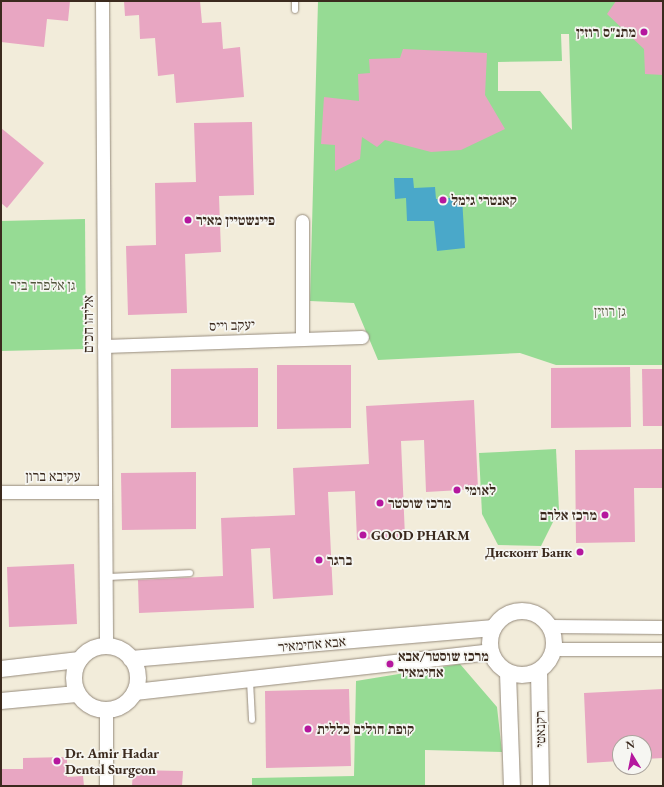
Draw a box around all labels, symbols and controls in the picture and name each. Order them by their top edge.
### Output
place label: מתנ"ס רוזין [576,24,636,40]
marker: מתנ"ס רוזין [639,27,649,37]
place label: קאנטרי גימל [451,192,517,208]
marker: קאנטרי גימל [438,195,448,205]
place label: פיינשטיין מאיר [196,212,275,228]
marker: פיינשטיין מאיר [183,215,193,225]
park label: גן אלפרד ביר [11,277,75,293]
street label: אליהו חכים [80,295,96,353]
park label: גן רוזין [594,303,626,319]
street label: יעקב וייס [209,316,255,334]
street label: עקיבא ברון [26,468,80,484]
place label: לאומי [465,482,496,498]
marker: לאומי [452,485,462,495]
place label: מרכז שוסטר [388,495,451,511]
marker: מרכז שוסטר [375,498,385,508]
place label: מרכז אלרם [540,507,597,523]
marker: מרכז אלרם [600,510,610,520]
place label: GOOD PHARM [371,527,470,543]
marker: GOOD PHARM [358,530,368,540]
place label: Дисконт Банк [485,544,572,560]
marker: Дисконт Банк [575,547,585,557]
place label: ברגר [327,552,352,568]
marker: ברגר [314,555,324,565]
street label: אבא אחימאיר [277,633,347,655]
place label: מרכז שוסטר/אבא אחימאיר [398,648,489,680]
marker: מרכז שוסטר/אבא אחימאיר [385,659,395,669]
street label: רקנאטי [531,710,549,748]
place label: קופת חולים כללית [317,721,414,737]
marker: קופת חולים כללית [302,723,314,735]
north arrow [612,735,652,775]
text: N [624,737,636,752]
place label: Dr. Amir Hadar Dental Surgeon [65,745,159,778]
marker: Dr. Amir Hadar Dental Surgeon [52,756,62,766]

